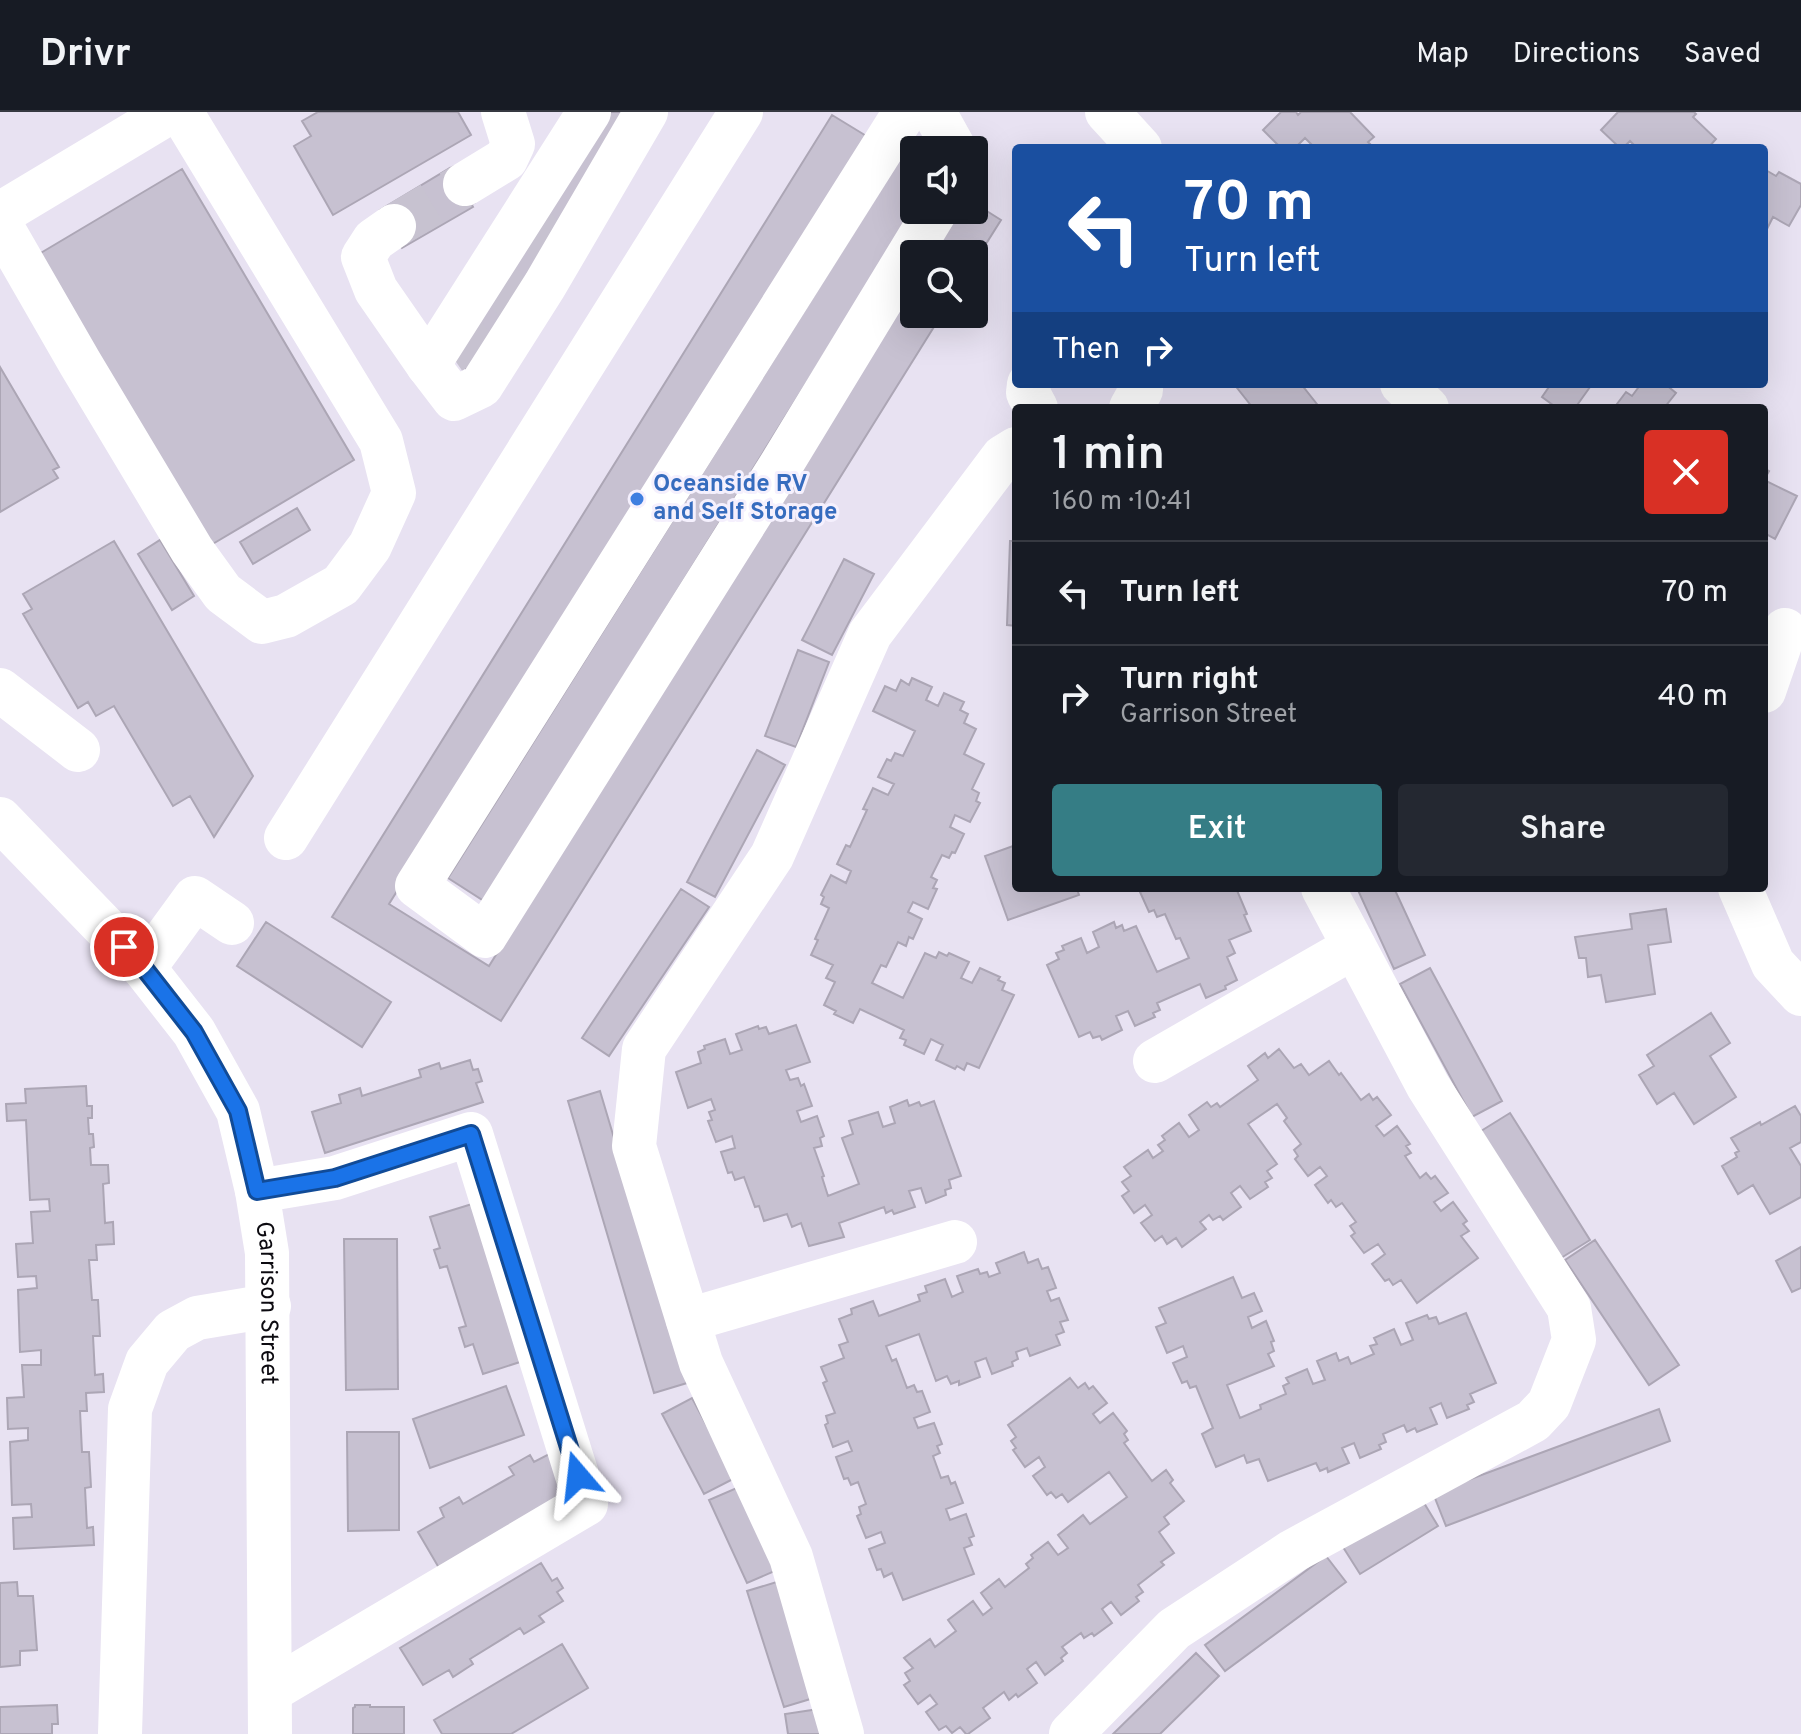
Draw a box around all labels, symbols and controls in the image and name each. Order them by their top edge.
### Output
text: Drivr [40,31,131,80]
text: Map [1416,37,1469,73]
text: Directions [1513,37,1640,73]
text: Saved [1684,37,1761,73]
map controls [900,136,988,328]
button: sound [900,136,988,224]
text: 70 m [1184,170,1314,240]
icon: left [1052,176,1156,280]
text: Turn left [1184,239,1321,285]
button: search [900,240,988,328]
icon: right [1136,328,1180,372]
text: Then [1052,332,1120,369]
text: 1 min [1052,426,1165,486]
button: close [1644,430,1728,514]
place label: Oceanside RV and Self Storage [653,470,837,528]
text: 160 m · 10:41 [1052,486,1192,519]
marker: Oceanside RV and Self Storage [628,490,646,508]
icon: left [1052,571,1096,615]
text: Turn left [1120,575,1240,612]
text: 70 m [1662,575,1728,612]
text: Turn right [1120,662,1258,699]
icon: right [1052,675,1096,719]
text: 40 m [1658,679,1728,716]
text: Garrison Street [1120,699,1297,732]
button: Exit [1052,784,1382,876]
button: Share [1398,784,1728,876]
pin [90,913,158,981]
icon: arrive [102,925,146,969]
street label: Garrison Street [247,1219,283,1385]
position arrow [536,1434,620,1518]

